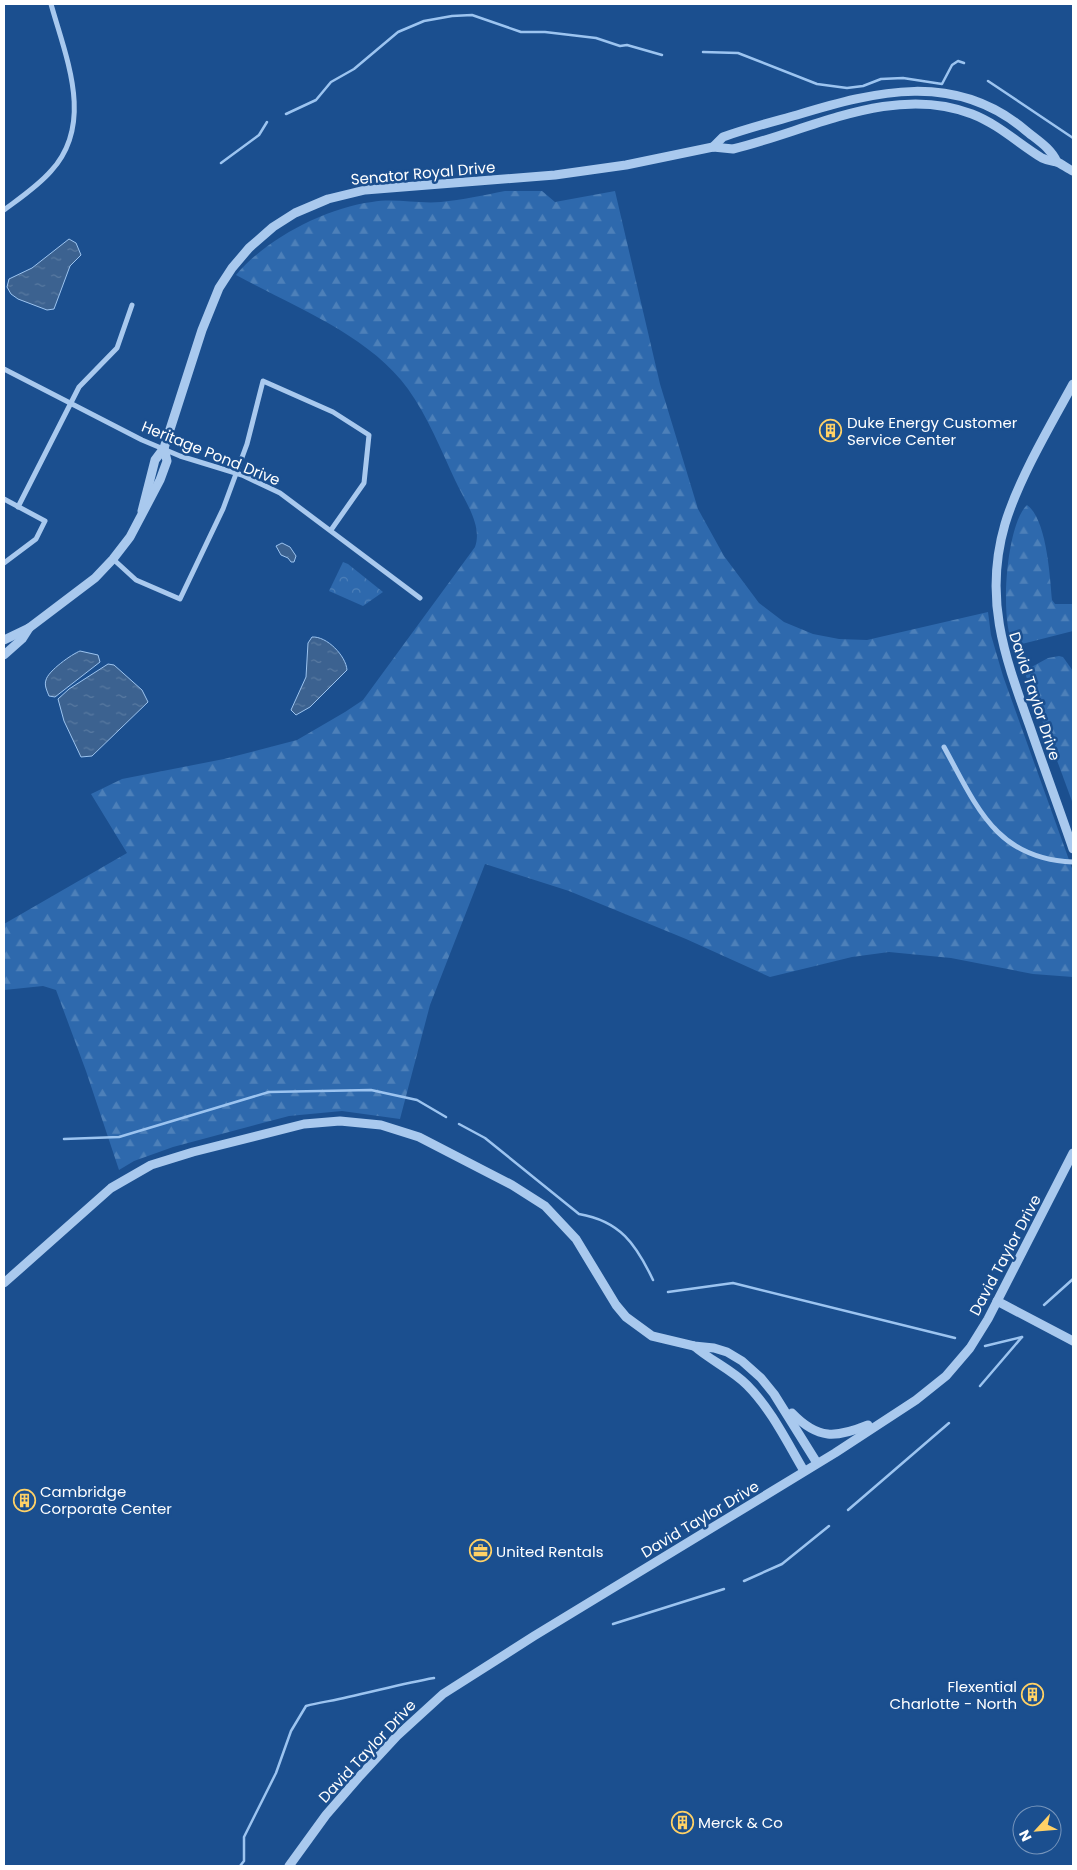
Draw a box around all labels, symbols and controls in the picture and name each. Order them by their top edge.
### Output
street label: Senator Royal Drive [350,156,496,190]
place label: Duke Energy Customer Service Center [847,412,1018,450]
street label: Heritage Pond Drive [139,416,283,490]
building icon: Duke Energy Customer Service Center [819,419,843,443]
street label: David Taylor Drive [1004,629,1066,763]
street label: David Taylor Drive [964,1191,1046,1319]
street label: David Taylor Drive [637,1475,763,1563]
place label: Cambridge Corporate Center [40,1481,172,1519]
building icon: Cambridge Corporate Center [12,1488,36,1512]
office icon: United Rentals [468,1539,492,1563]
place label: United Rentals [496,1541,604,1562]
place label: Flexential Charlotte - North [889,1676,1017,1714]
building icon: Flexential Charlotte - North [1021,1683,1045,1707]
street label: David Taylor Drive [314,1695,420,1807]
north arrow [1012,1805,1062,1855]
building icon: Merck & Co [670,1810,694,1834]
place label: Merck & Co [698,1812,783,1833]
text: N [1014,1827,1037,1845]

